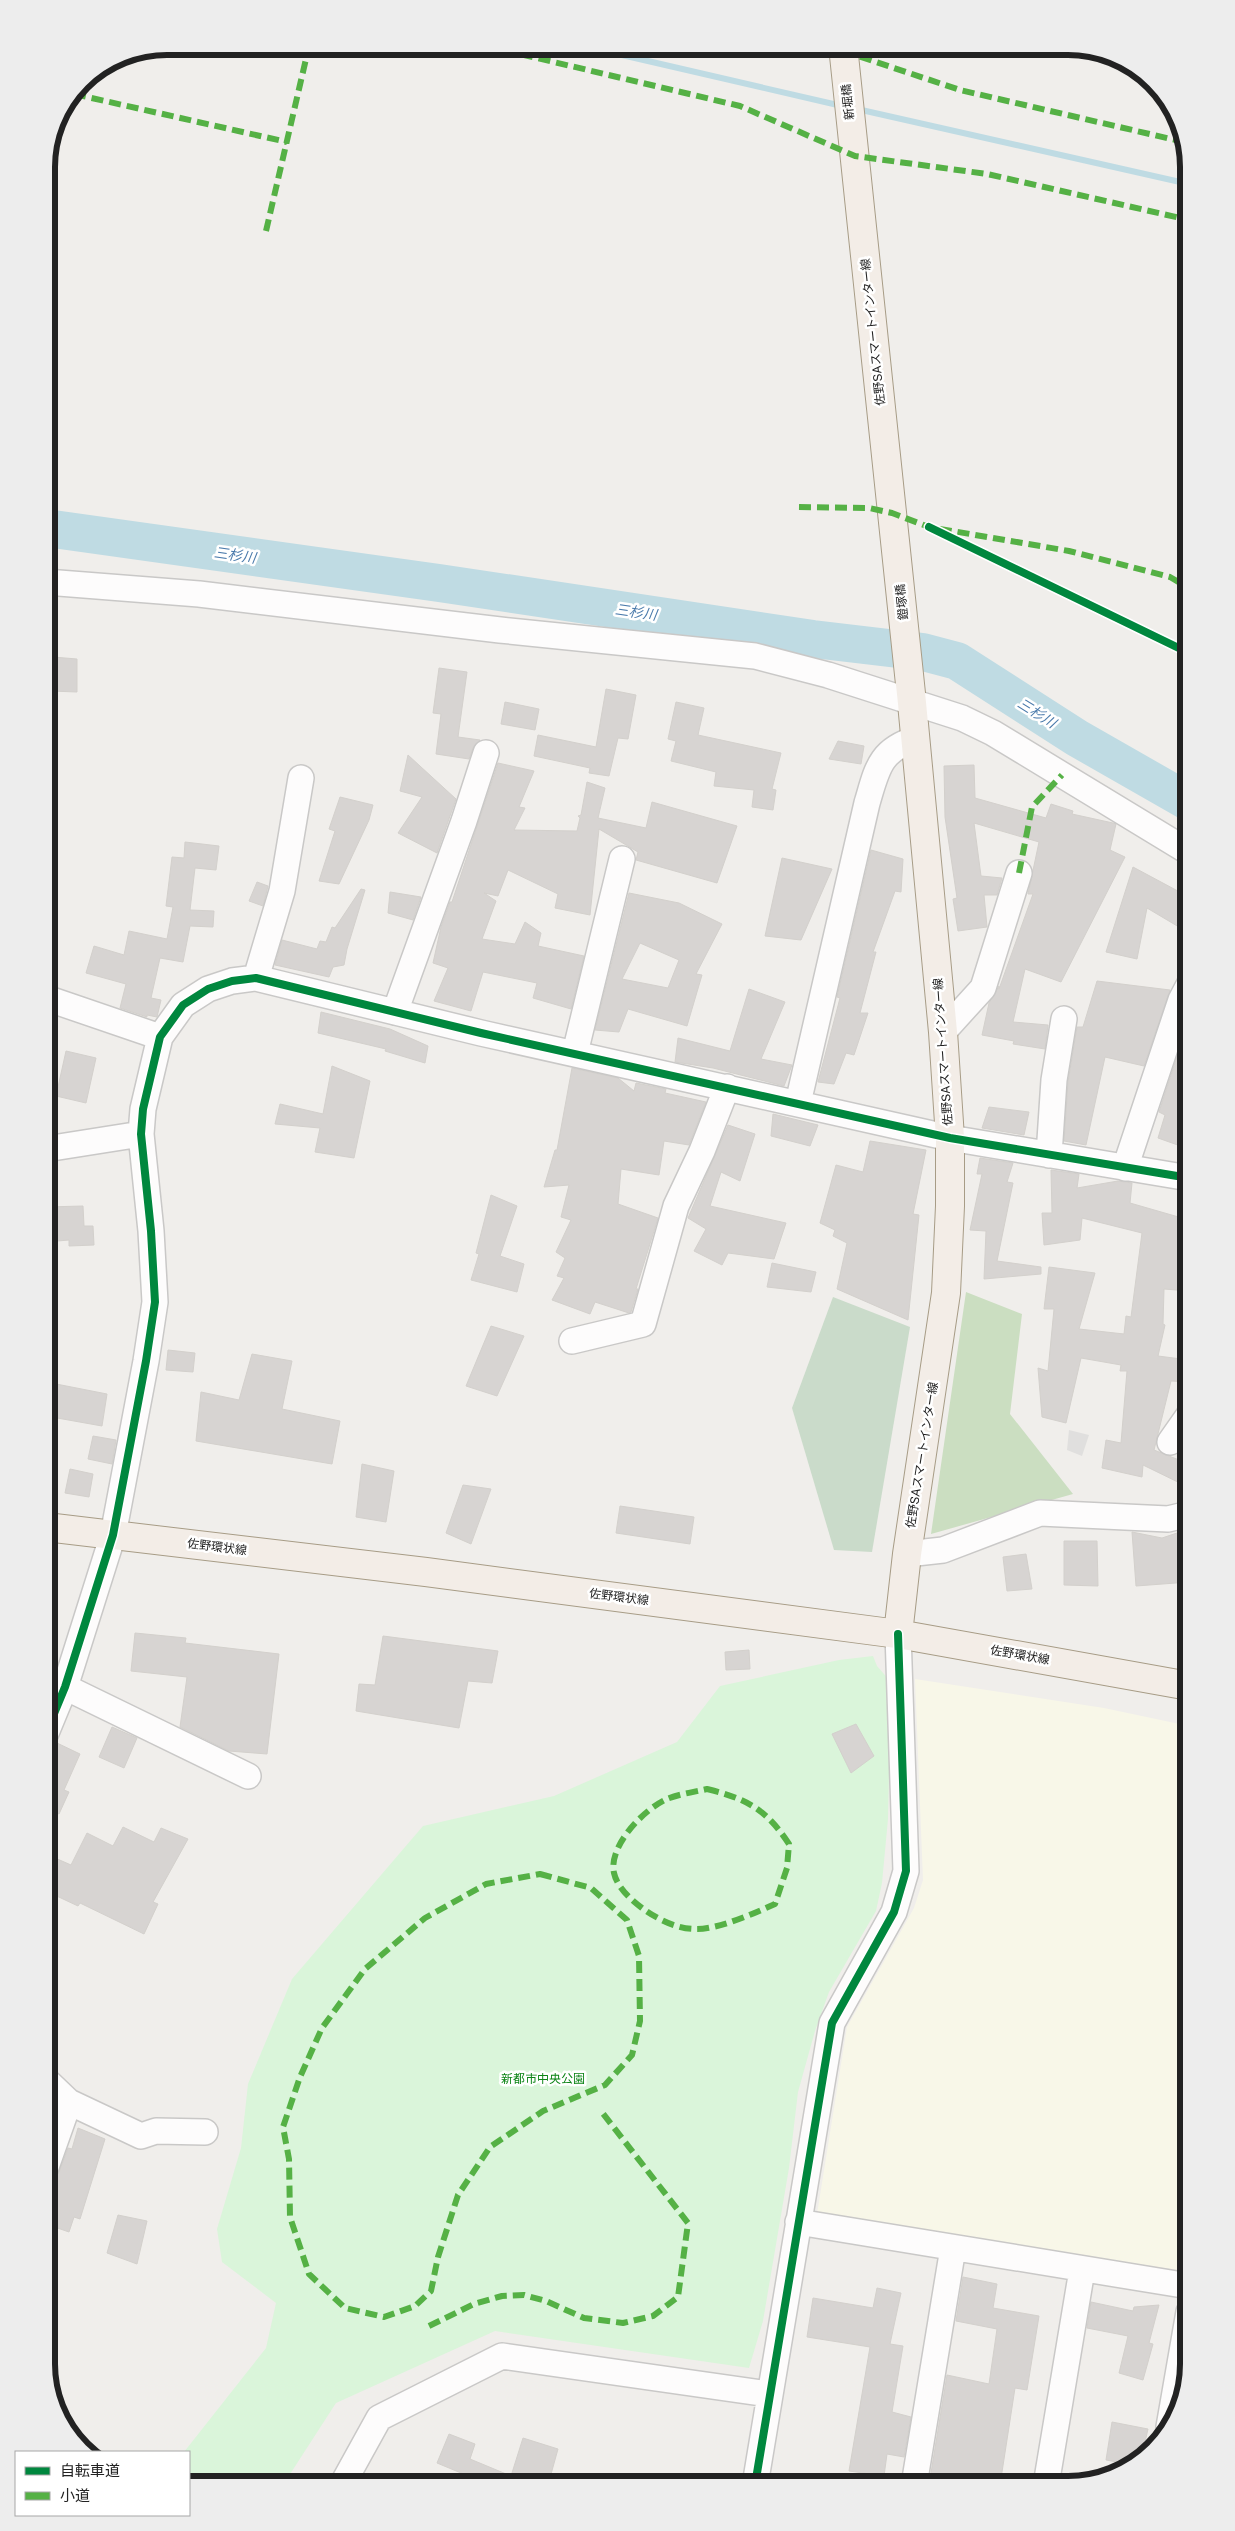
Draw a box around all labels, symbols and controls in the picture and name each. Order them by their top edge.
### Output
street label: 新堀橋 [839,83,857,121]
street label: 佐野SAスマートインター線 [858,258,888,406]
water label: 三杉川 [213,544,259,566]
street label: 鐙塚橋 [893,583,911,621]
water label: 三杉川 [614,601,660,623]
water label: 三杉川 [1015,695,1061,732]
street label: 佐野SAスマートインター線 [931,978,955,1126]
street label: 佐野SAスマートインター線 [904,1381,940,1529]
street label: 佐野環状線 [186,1536,248,1558]
street label: 佐野環状線 [588,1586,650,1608]
street label: 佐野環状線 [989,1643,1051,1667]
park label: 新都市中央公園 [501,2072,585,2086]
legend [15,2451,190,2516]
text: 自転車道 [60,2462,120,2479]
text: 小道 [60,2487,90,2504]

